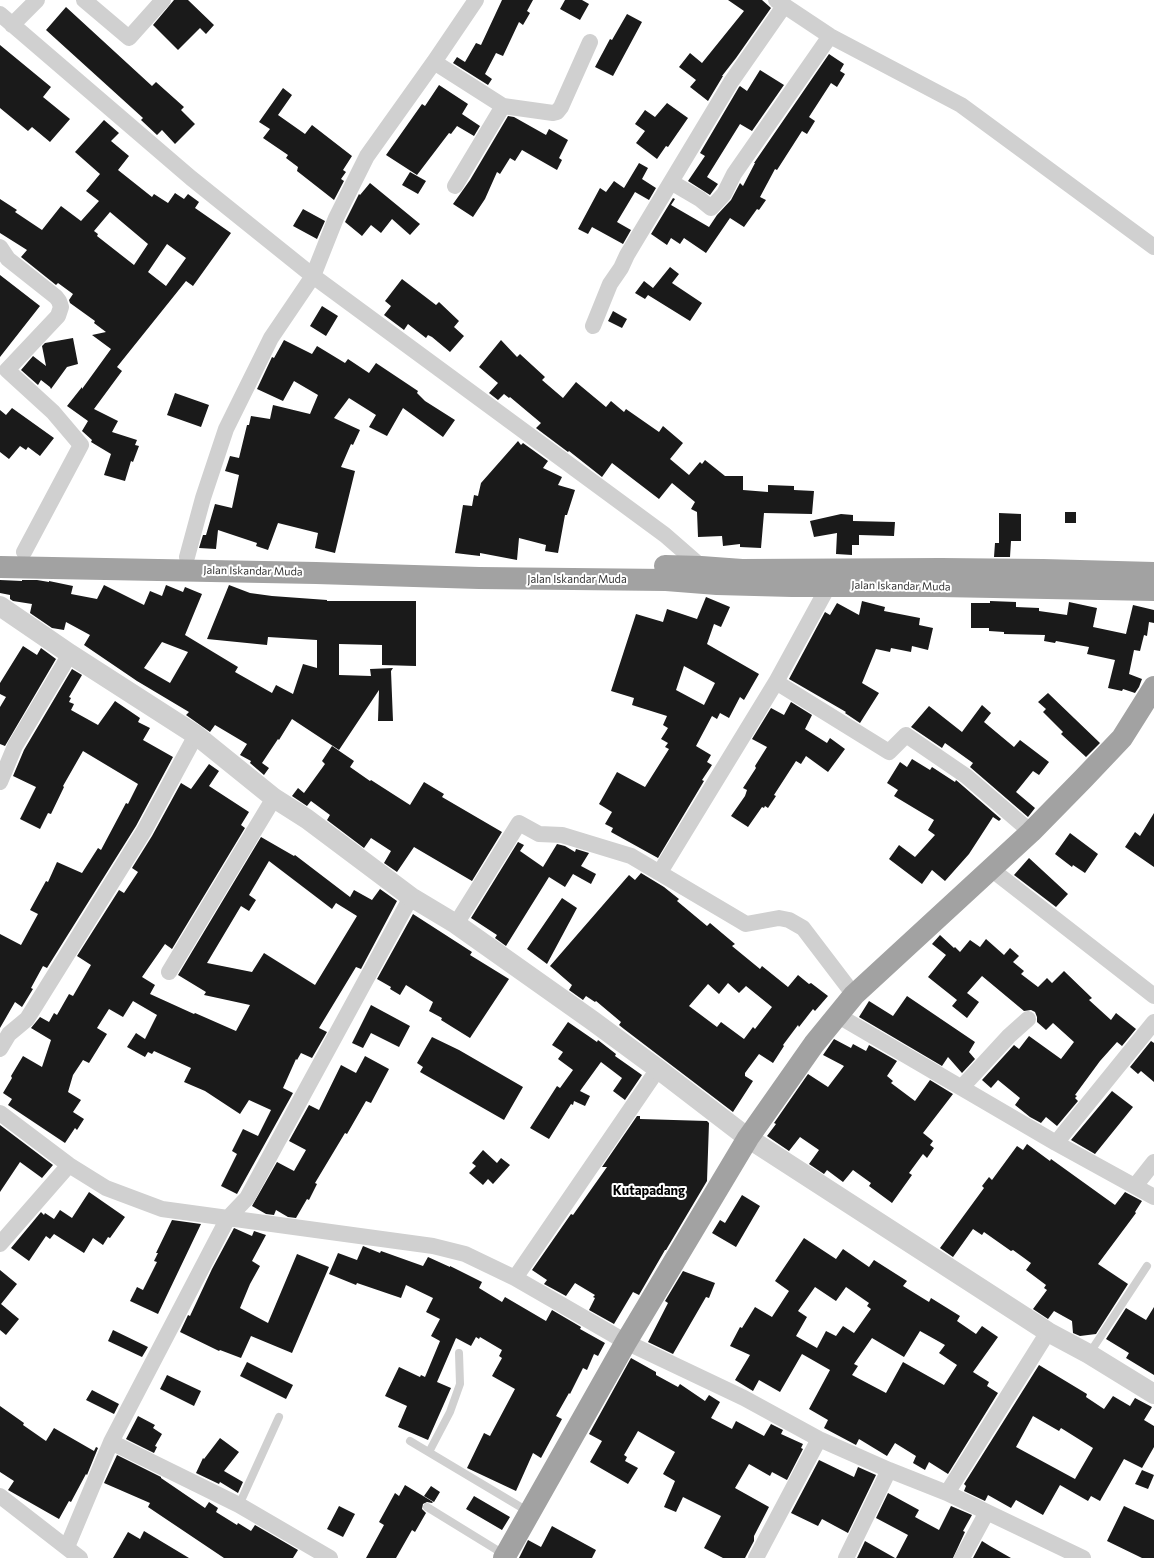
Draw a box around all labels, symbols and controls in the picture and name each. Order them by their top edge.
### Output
street label: Jalan Iskandar Muda [203,564,303,578]
street label: Jalan Iskandar Muda [527,572,627,586]
street label: Jalan Iskandar Muda [851,579,951,593]
district label: Kutapadang [613,1183,685,1199]

